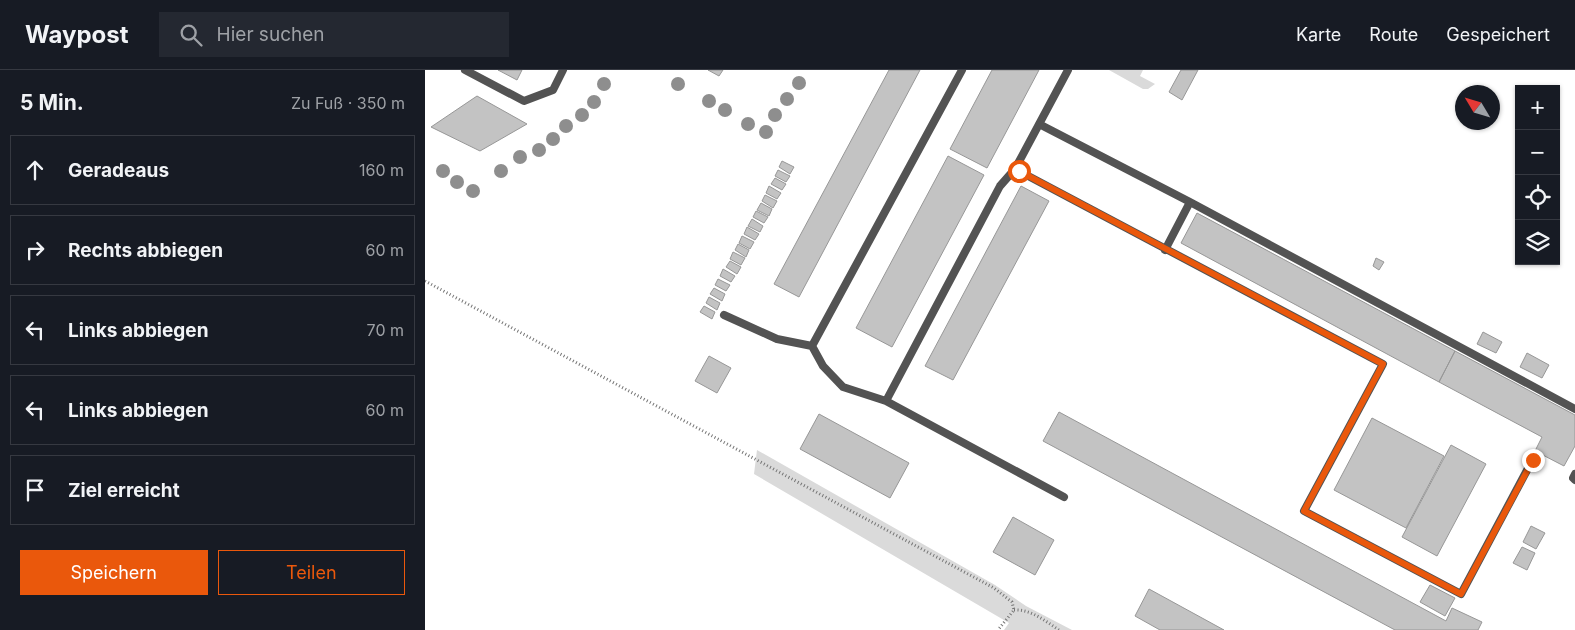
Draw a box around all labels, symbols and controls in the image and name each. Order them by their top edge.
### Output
search box [159,12,509,57]
text: Waypost [25,20,129,49]
icon: search [177,21,205,49]
text: Hier suchen [217,23,325,46]
text: Karte [1296,24,1341,45]
text: Route [1369,24,1418,45]
text: Gespeichert [1446,24,1550,45]
north arrow [1455,85,1500,130]
map controls [1515,85,1560,265]
button: + [1515,85,1560,130]
text: 5 Min. [20,90,84,115]
text: Zu Fuß · 350 m [291,93,405,113]
button: − [1515,130,1560,175]
icon: ahead [21,156,49,184]
text: Geradeaus [68,159,169,182]
text: 160 m [359,160,404,180]
route start [1008,160,1031,183]
button: locate [1515,175,1560,220]
button: layers [1515,220,1560,265]
icon: right [21,236,49,264]
text: Rechts abbiegen [68,239,223,262]
text: 60 m [365,240,404,260]
icon: left [21,316,49,344]
text: Links abbiegen [68,319,209,342]
text: 70 m [367,320,404,340]
icon: left [21,396,49,424]
text: Links abbiegen [68,399,209,422]
text: 60 m [365,400,404,420]
route end [1522,449,1545,472]
icon: arrive [21,476,49,504]
text: Ziel erreicht [68,479,180,502]
button: Speichern [20,550,208,595]
button: Teilen [218,550,405,595]

